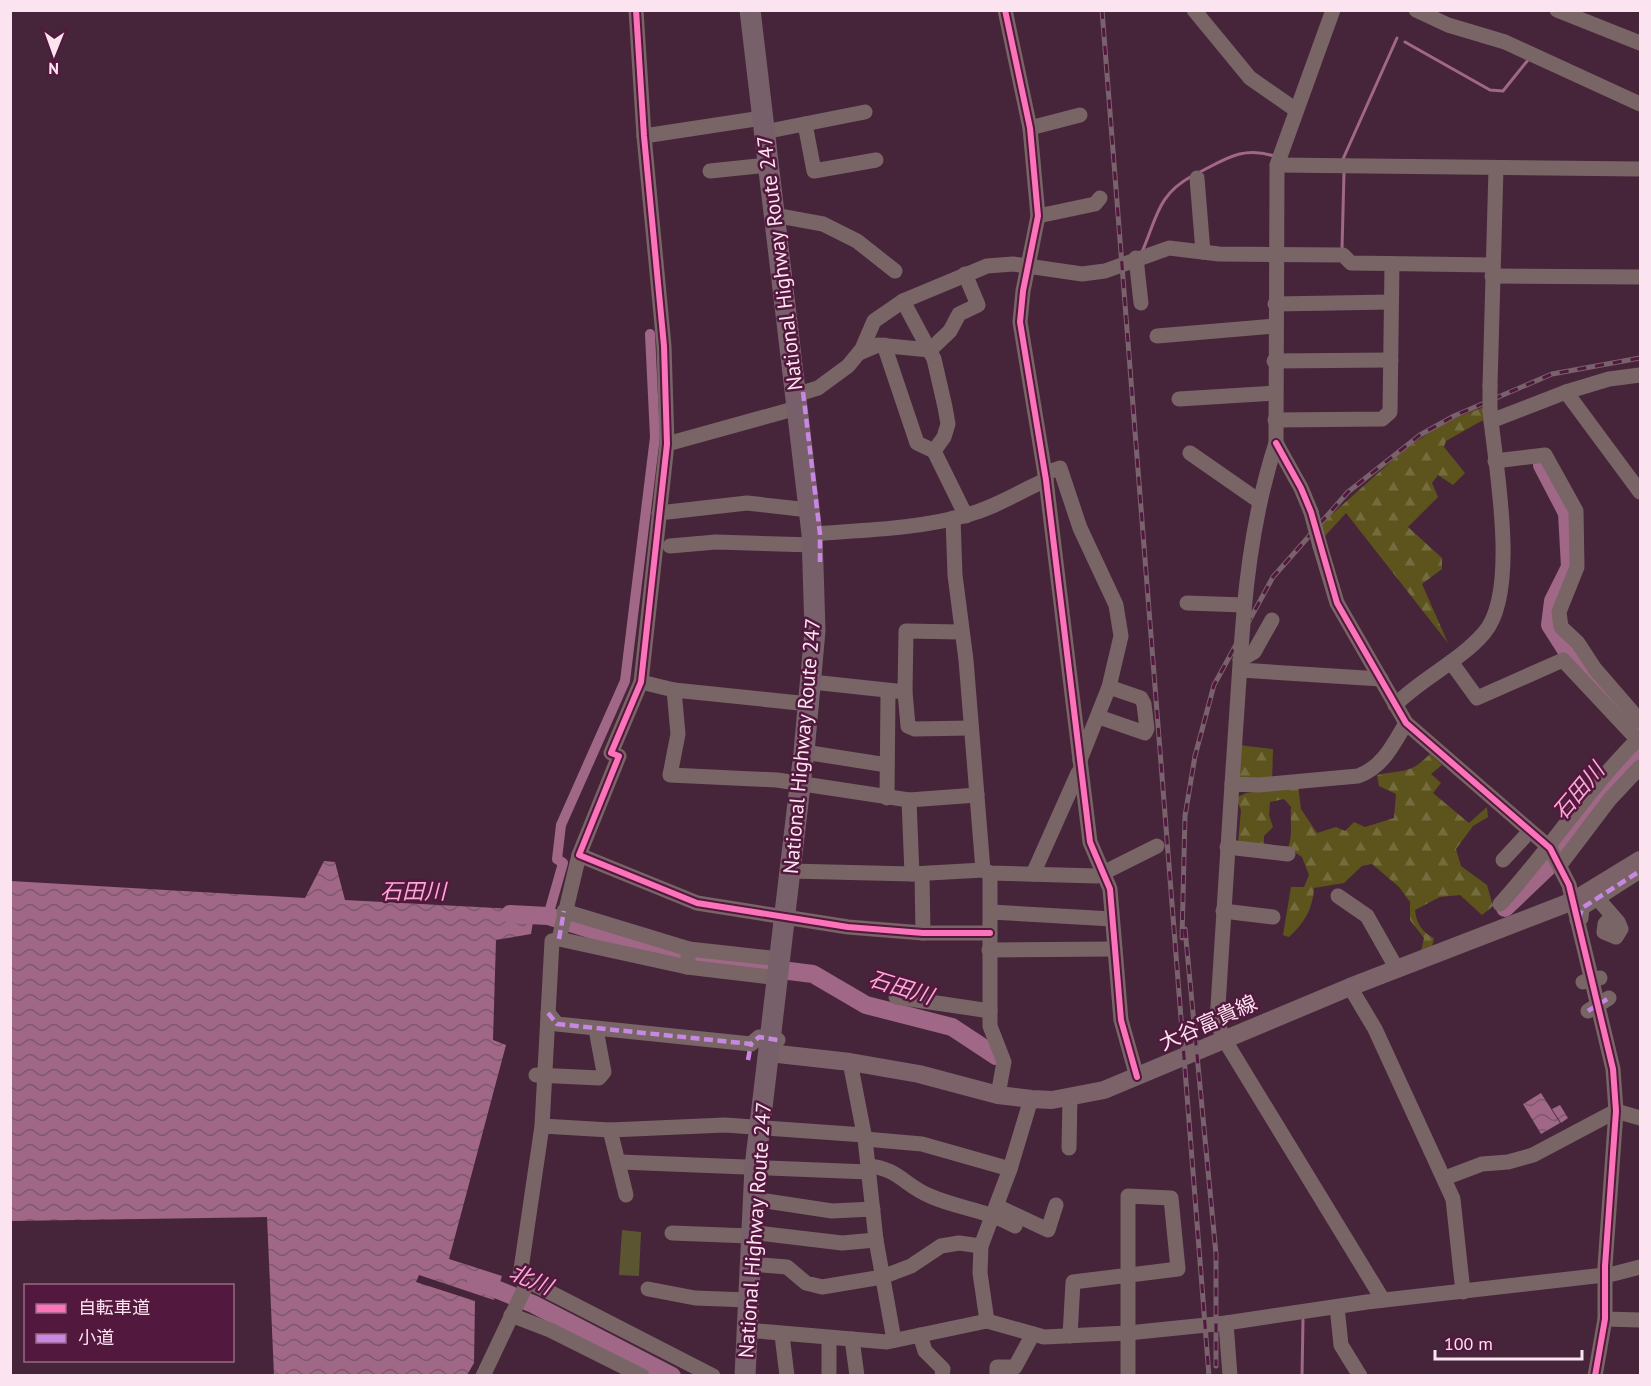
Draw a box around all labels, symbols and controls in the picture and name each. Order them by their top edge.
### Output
north arrow [24,24,84,84]
text: N [48,59,59,79]
street label: National Highway Route 247 [750,134,809,392]
street label: National Highway Route 247 [777,617,826,875]
water label: 石田川 [1546,755,1611,825]
water label: 石田川 [380,877,448,905]
water label: 石田川 [865,964,939,1011]
street label: 大谷富貴線 [1154,989,1261,1056]
street label: National Highway Route 247 [732,1101,777,1359]
water label: 北川 [505,1258,559,1301]
legend [24,1284,234,1362]
text: 自転車道 [78,1296,150,1319]
scale bar [1435,1323,1582,1361]
text: 小道 [78,1326,114,1349]
text: 100 m [1444,1332,1493,1355]

